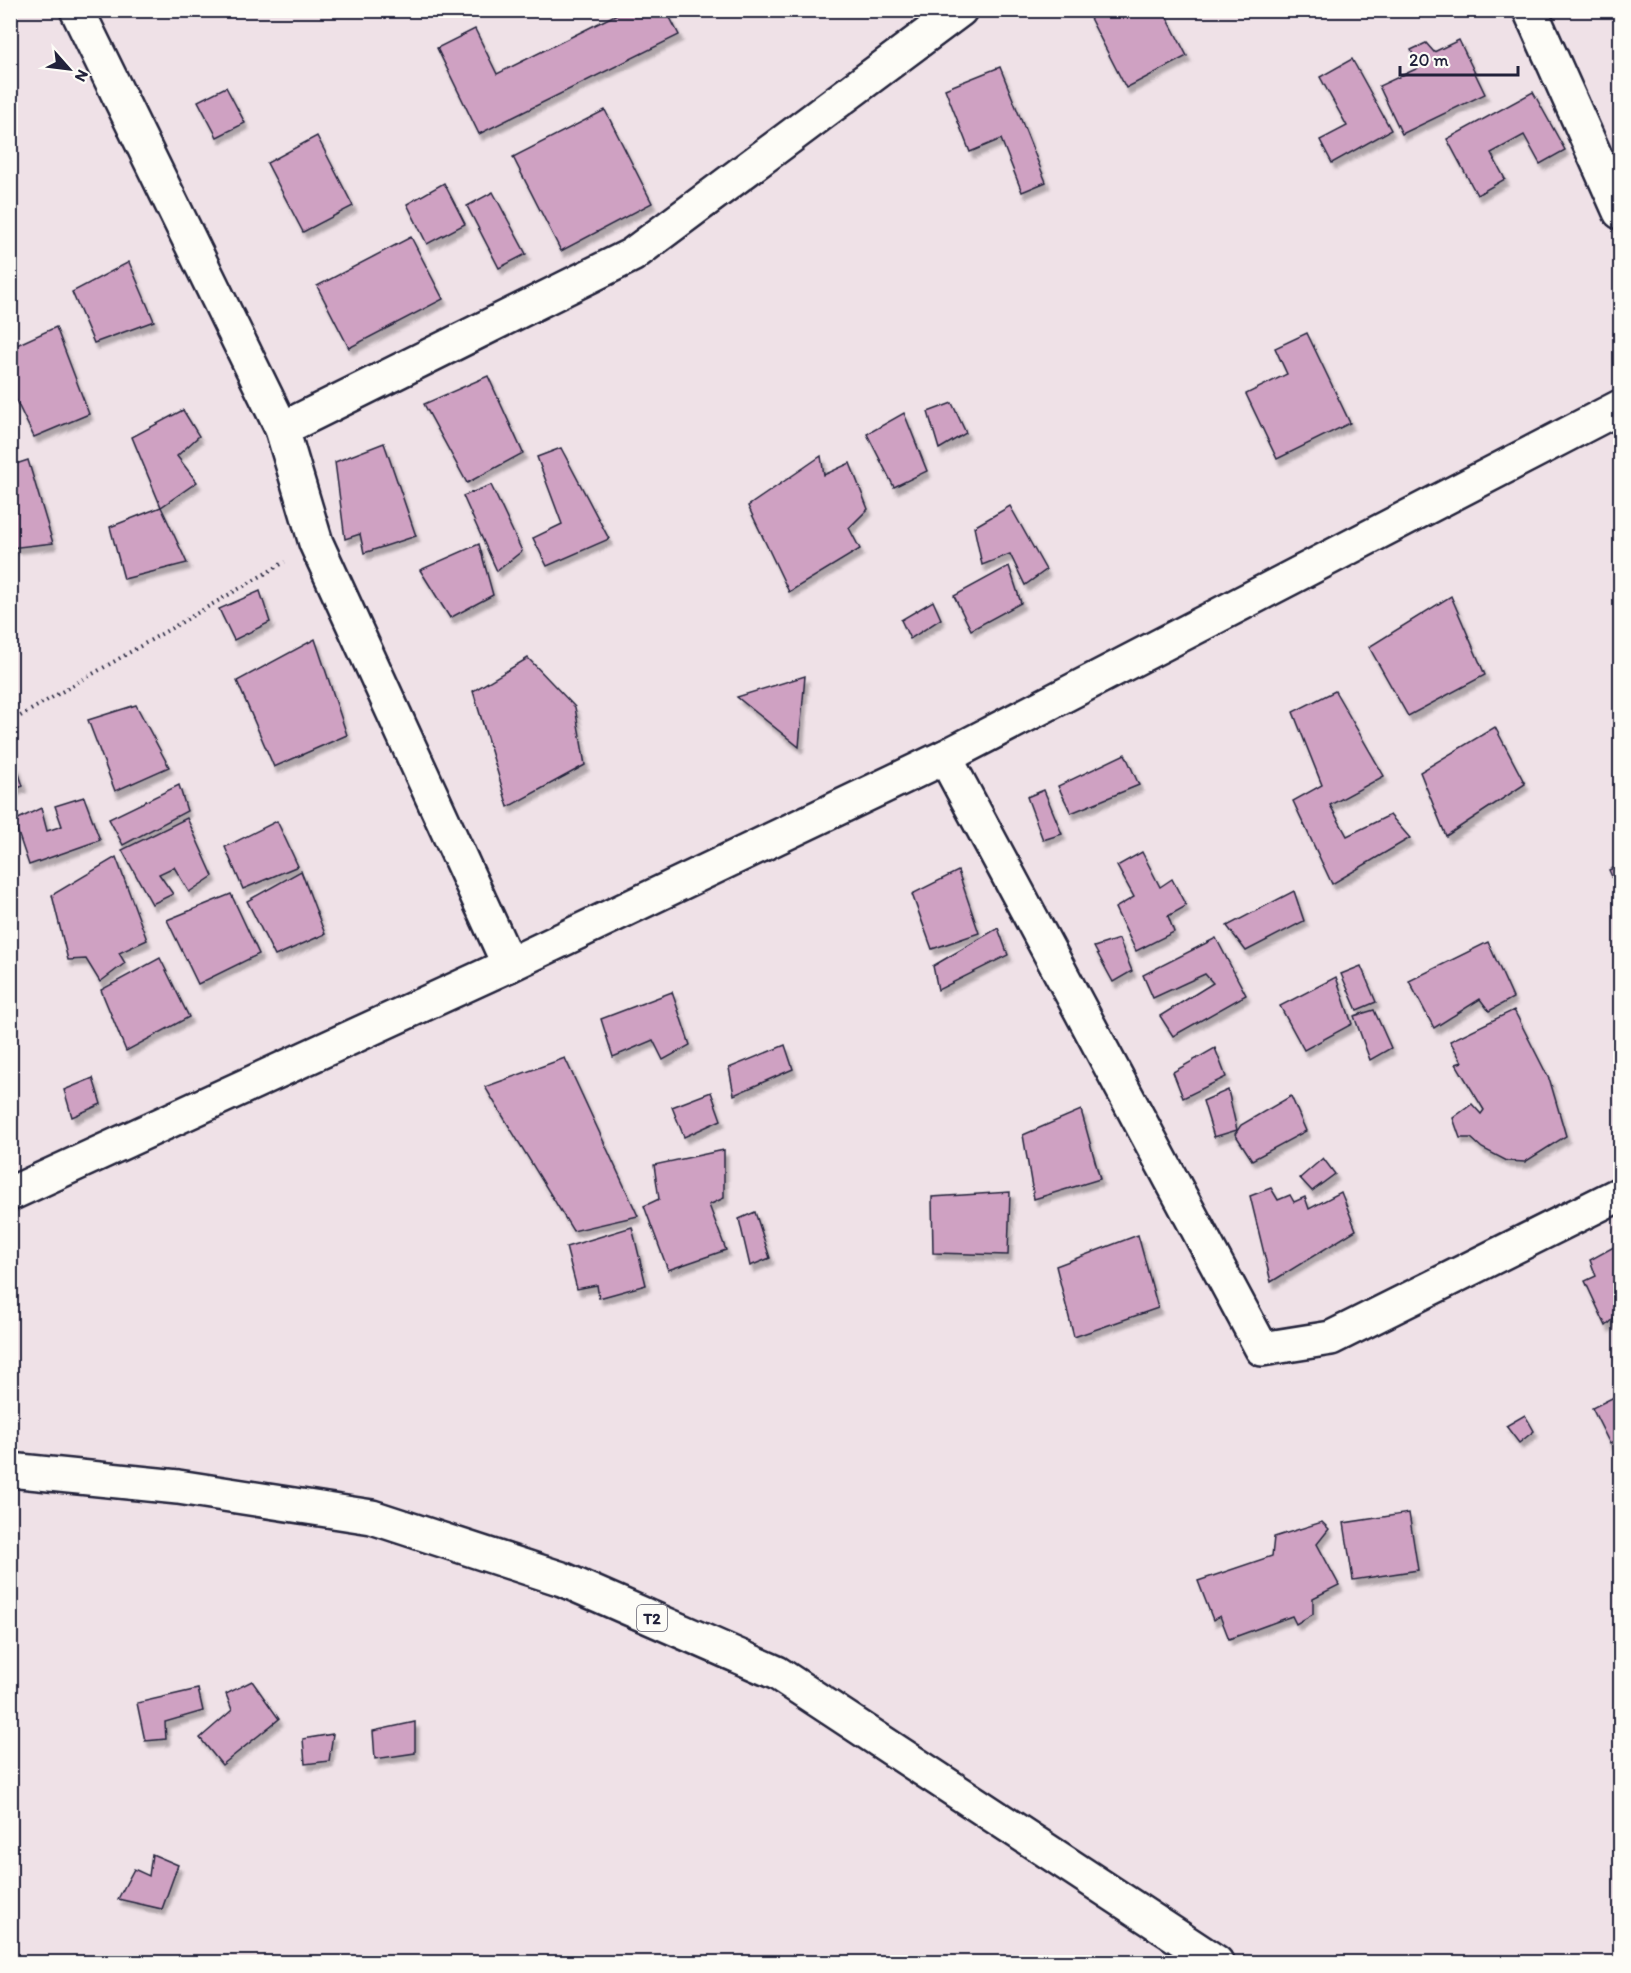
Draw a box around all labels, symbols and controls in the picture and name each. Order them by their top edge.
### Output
north arrow [39,39,99,99]
scale bar [1400,39,1518,77]
text: 20 m [1409,49,1449,71]
text: N [71,67,93,85]
road number: T2 [637,1605,667,1631]

